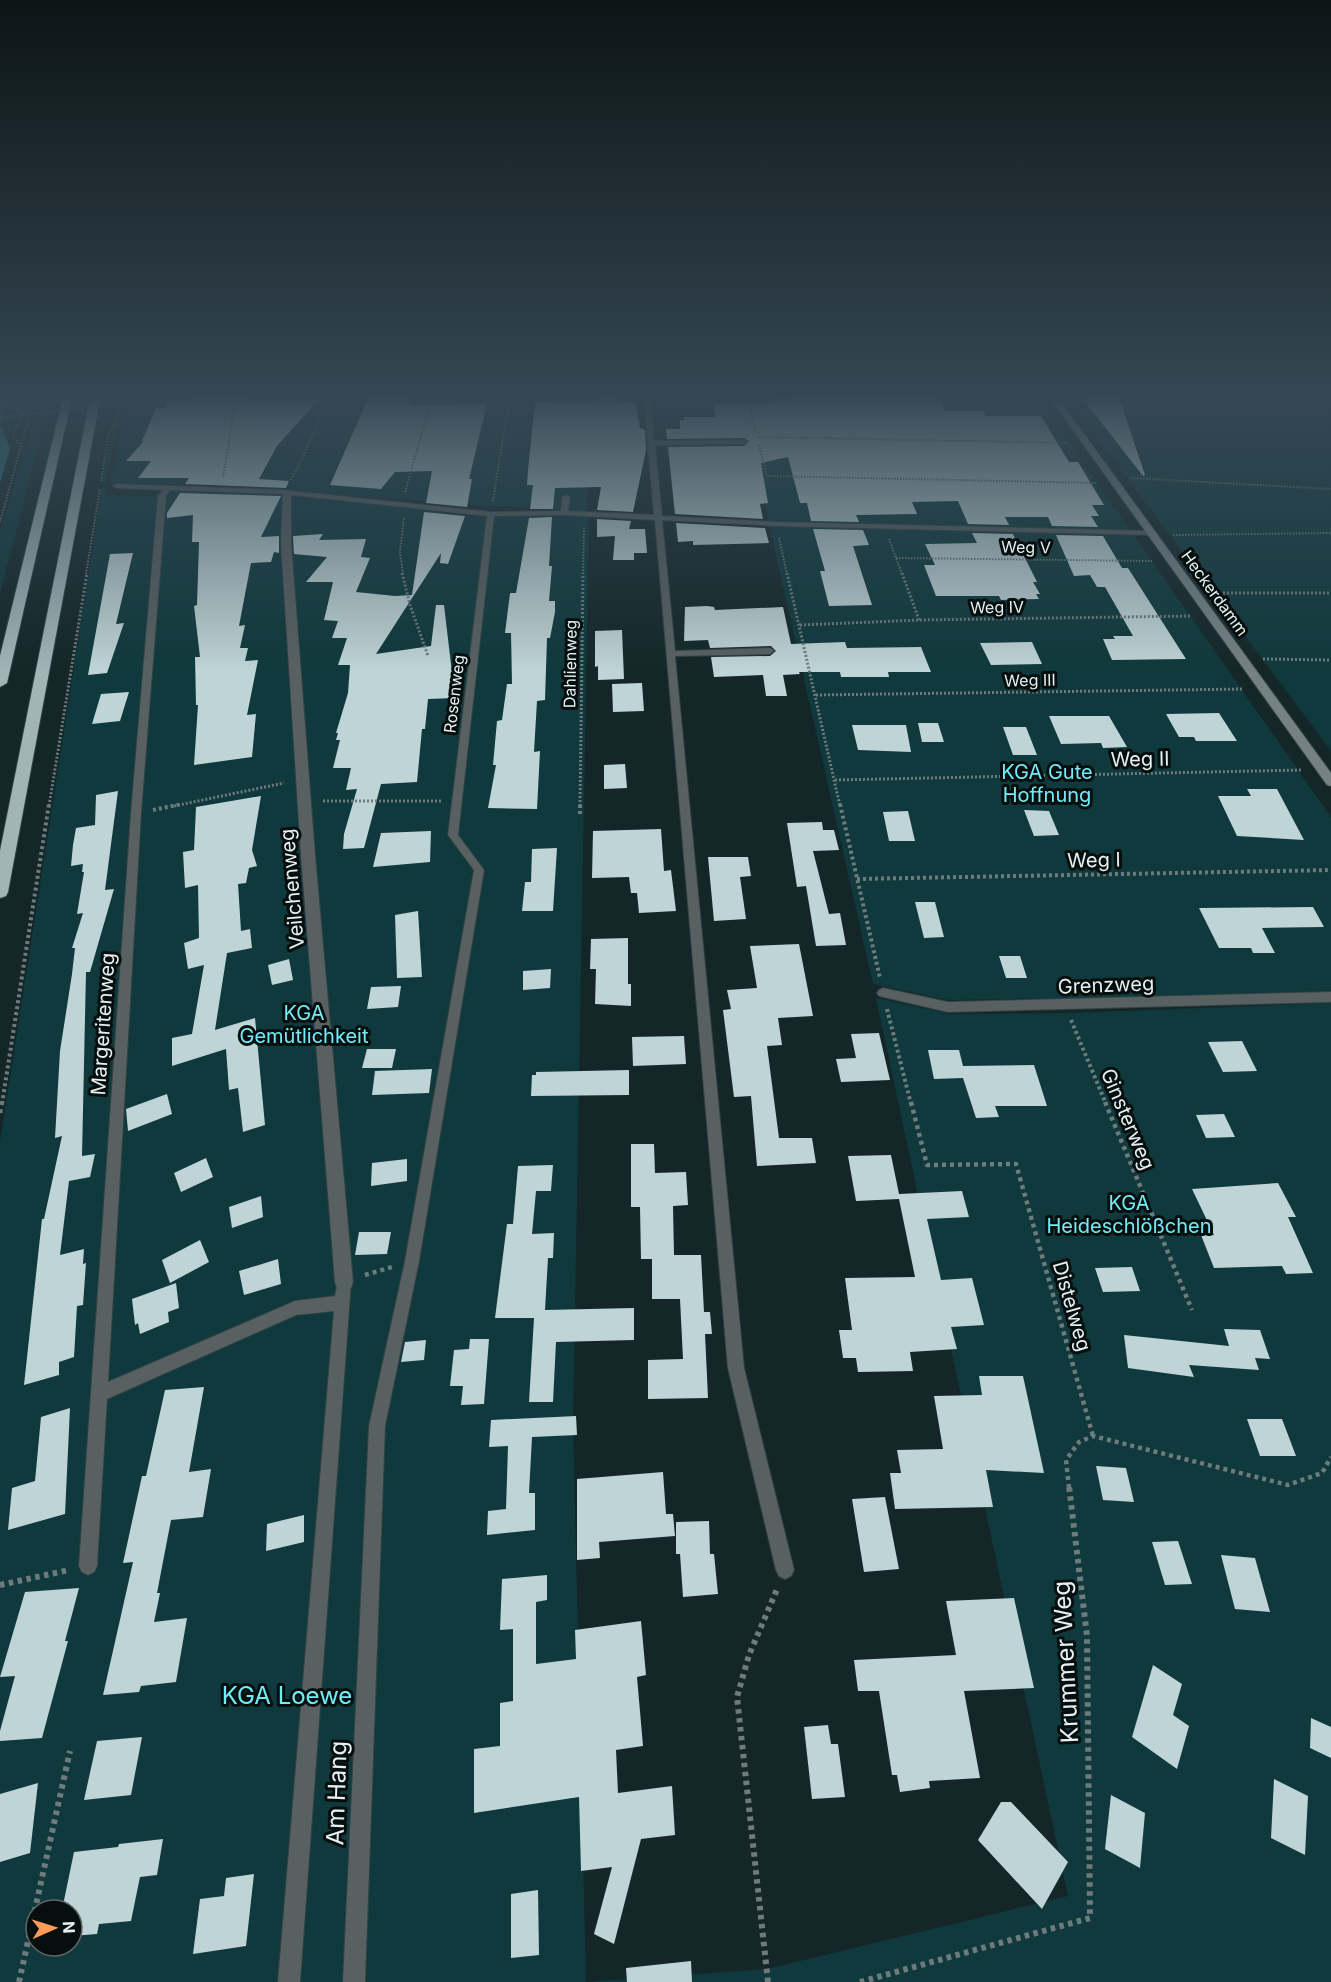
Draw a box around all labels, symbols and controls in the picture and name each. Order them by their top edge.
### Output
street label: Weg V [1001,537,1051,557]
street label: Heckerdamm [1177,546,1253,640]
street label: Weg IV [970,597,1024,617]
street label: Dahlienweg [559,620,581,708]
street label: Rosenweg [439,654,469,734]
street label: Weg III [1004,670,1056,690]
street label: Weg II [1110,746,1170,772]
park label: KGA Gute Hoffnung [1001,760,1093,807]
street label: Veilchenweg [275,828,309,950]
street label: Weg I [1067,848,1121,872]
street label: Margeritenweg [86,952,120,1096]
street label: Grenzweg [1057,971,1155,999]
park label: KGA Gemütlichkeit [240,1001,369,1048]
street label: Ginsterweg [1096,1065,1160,1173]
park label: KGA Heideschlößchen [1047,1191,1211,1238]
street label: Distelweg [1048,1258,1096,1354]
street label: Krummer Weg [1047,1580,1084,1744]
park label: KGA Loewe [222,1681,352,1710]
street label: Am Hang [320,1740,353,1846]
north arrow [24,1898,84,1958]
text: N [59,1921,79,1934]

